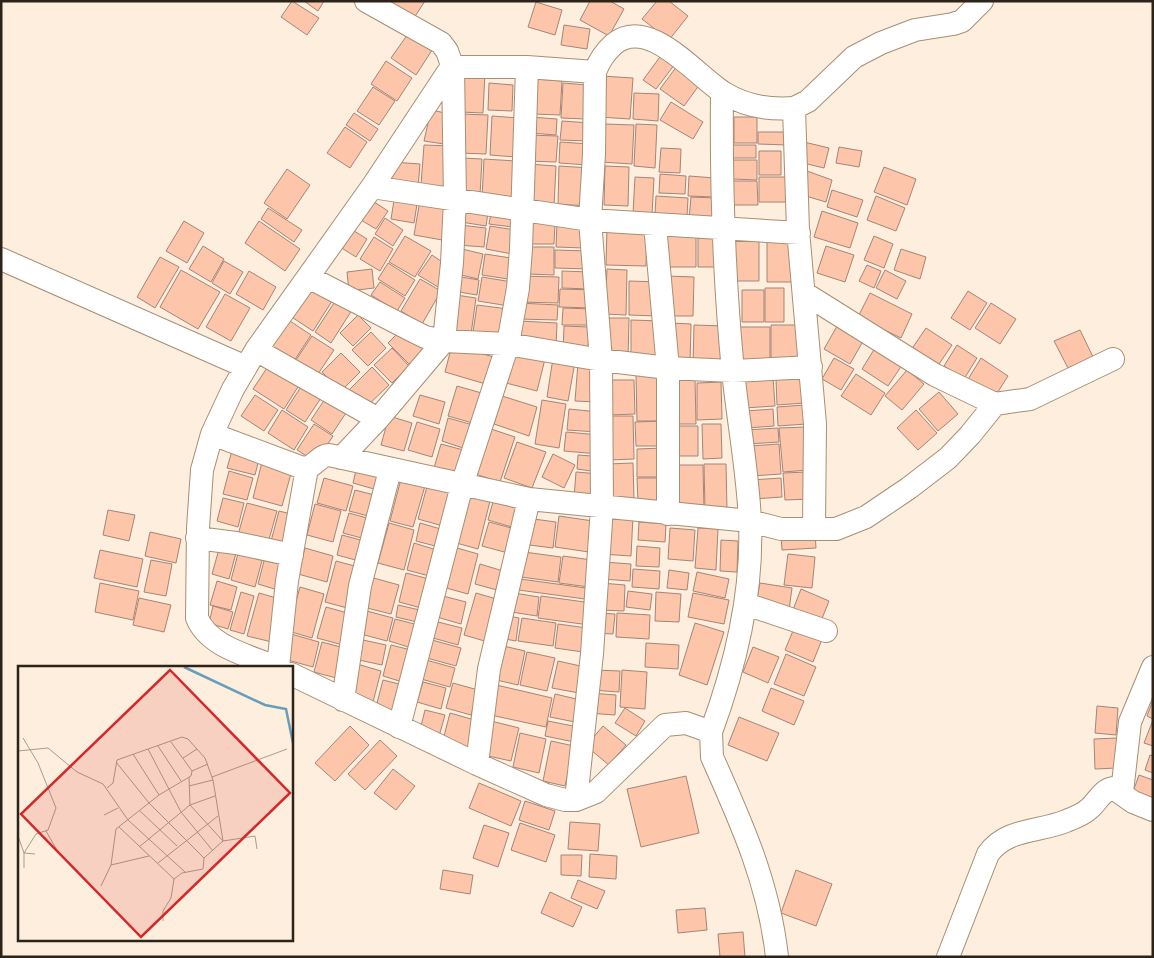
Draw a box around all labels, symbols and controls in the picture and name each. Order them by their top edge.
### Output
inset map [18,666,292,940]

